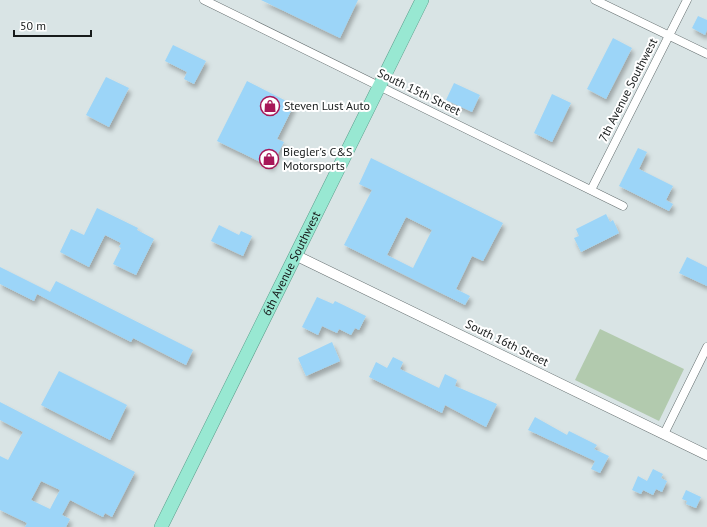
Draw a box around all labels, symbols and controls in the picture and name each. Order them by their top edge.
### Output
scale bar [14,12,91,38]
text: 50 m [20,18,46,33]
street label: 7th Avenue Southwest [595,35,660,144]
street label: South 15th Street [375,65,463,118]
shop icon: Steven Lust Auto [259,95,281,117]
place label: Steven Lust Auto [284,98,370,113]
place label: Biegler's C&S Motorsports [283,144,352,173]
shop icon: Biegler's C&S Motorsports [258,148,280,170]
street label: 6th Avenue Southwest [259,209,323,318]
street label: South 16th Street [463,316,551,369]

